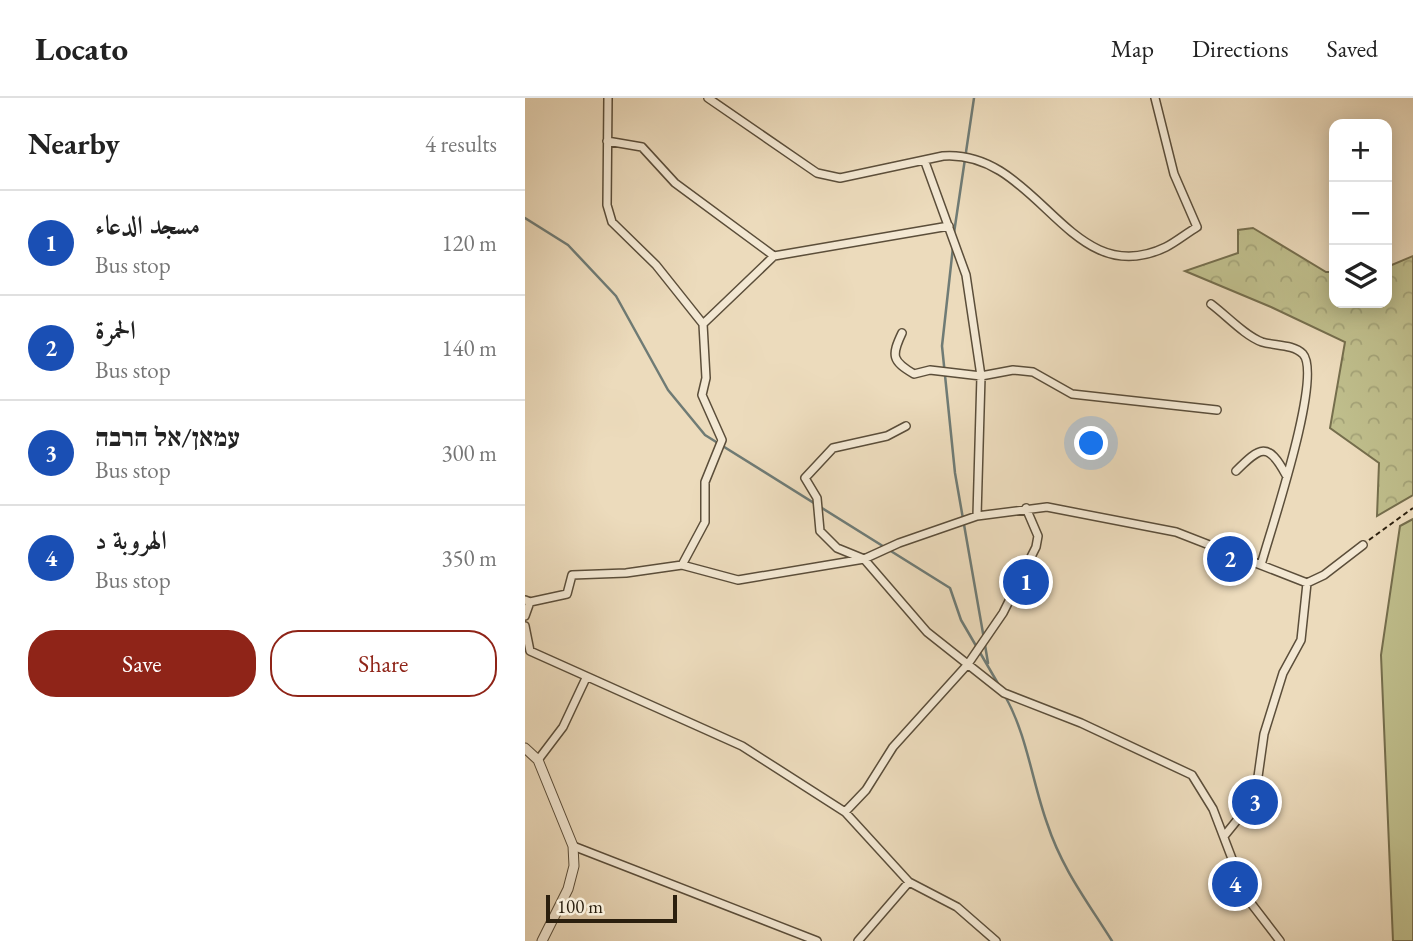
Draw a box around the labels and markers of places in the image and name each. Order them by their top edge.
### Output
pin: 2 [1207,533,1253,585]
pin: 1 [1003,556,1049,608]
pin: 3 [1232,776,1278,828]
pin: 4 [1212,858,1258,910]

